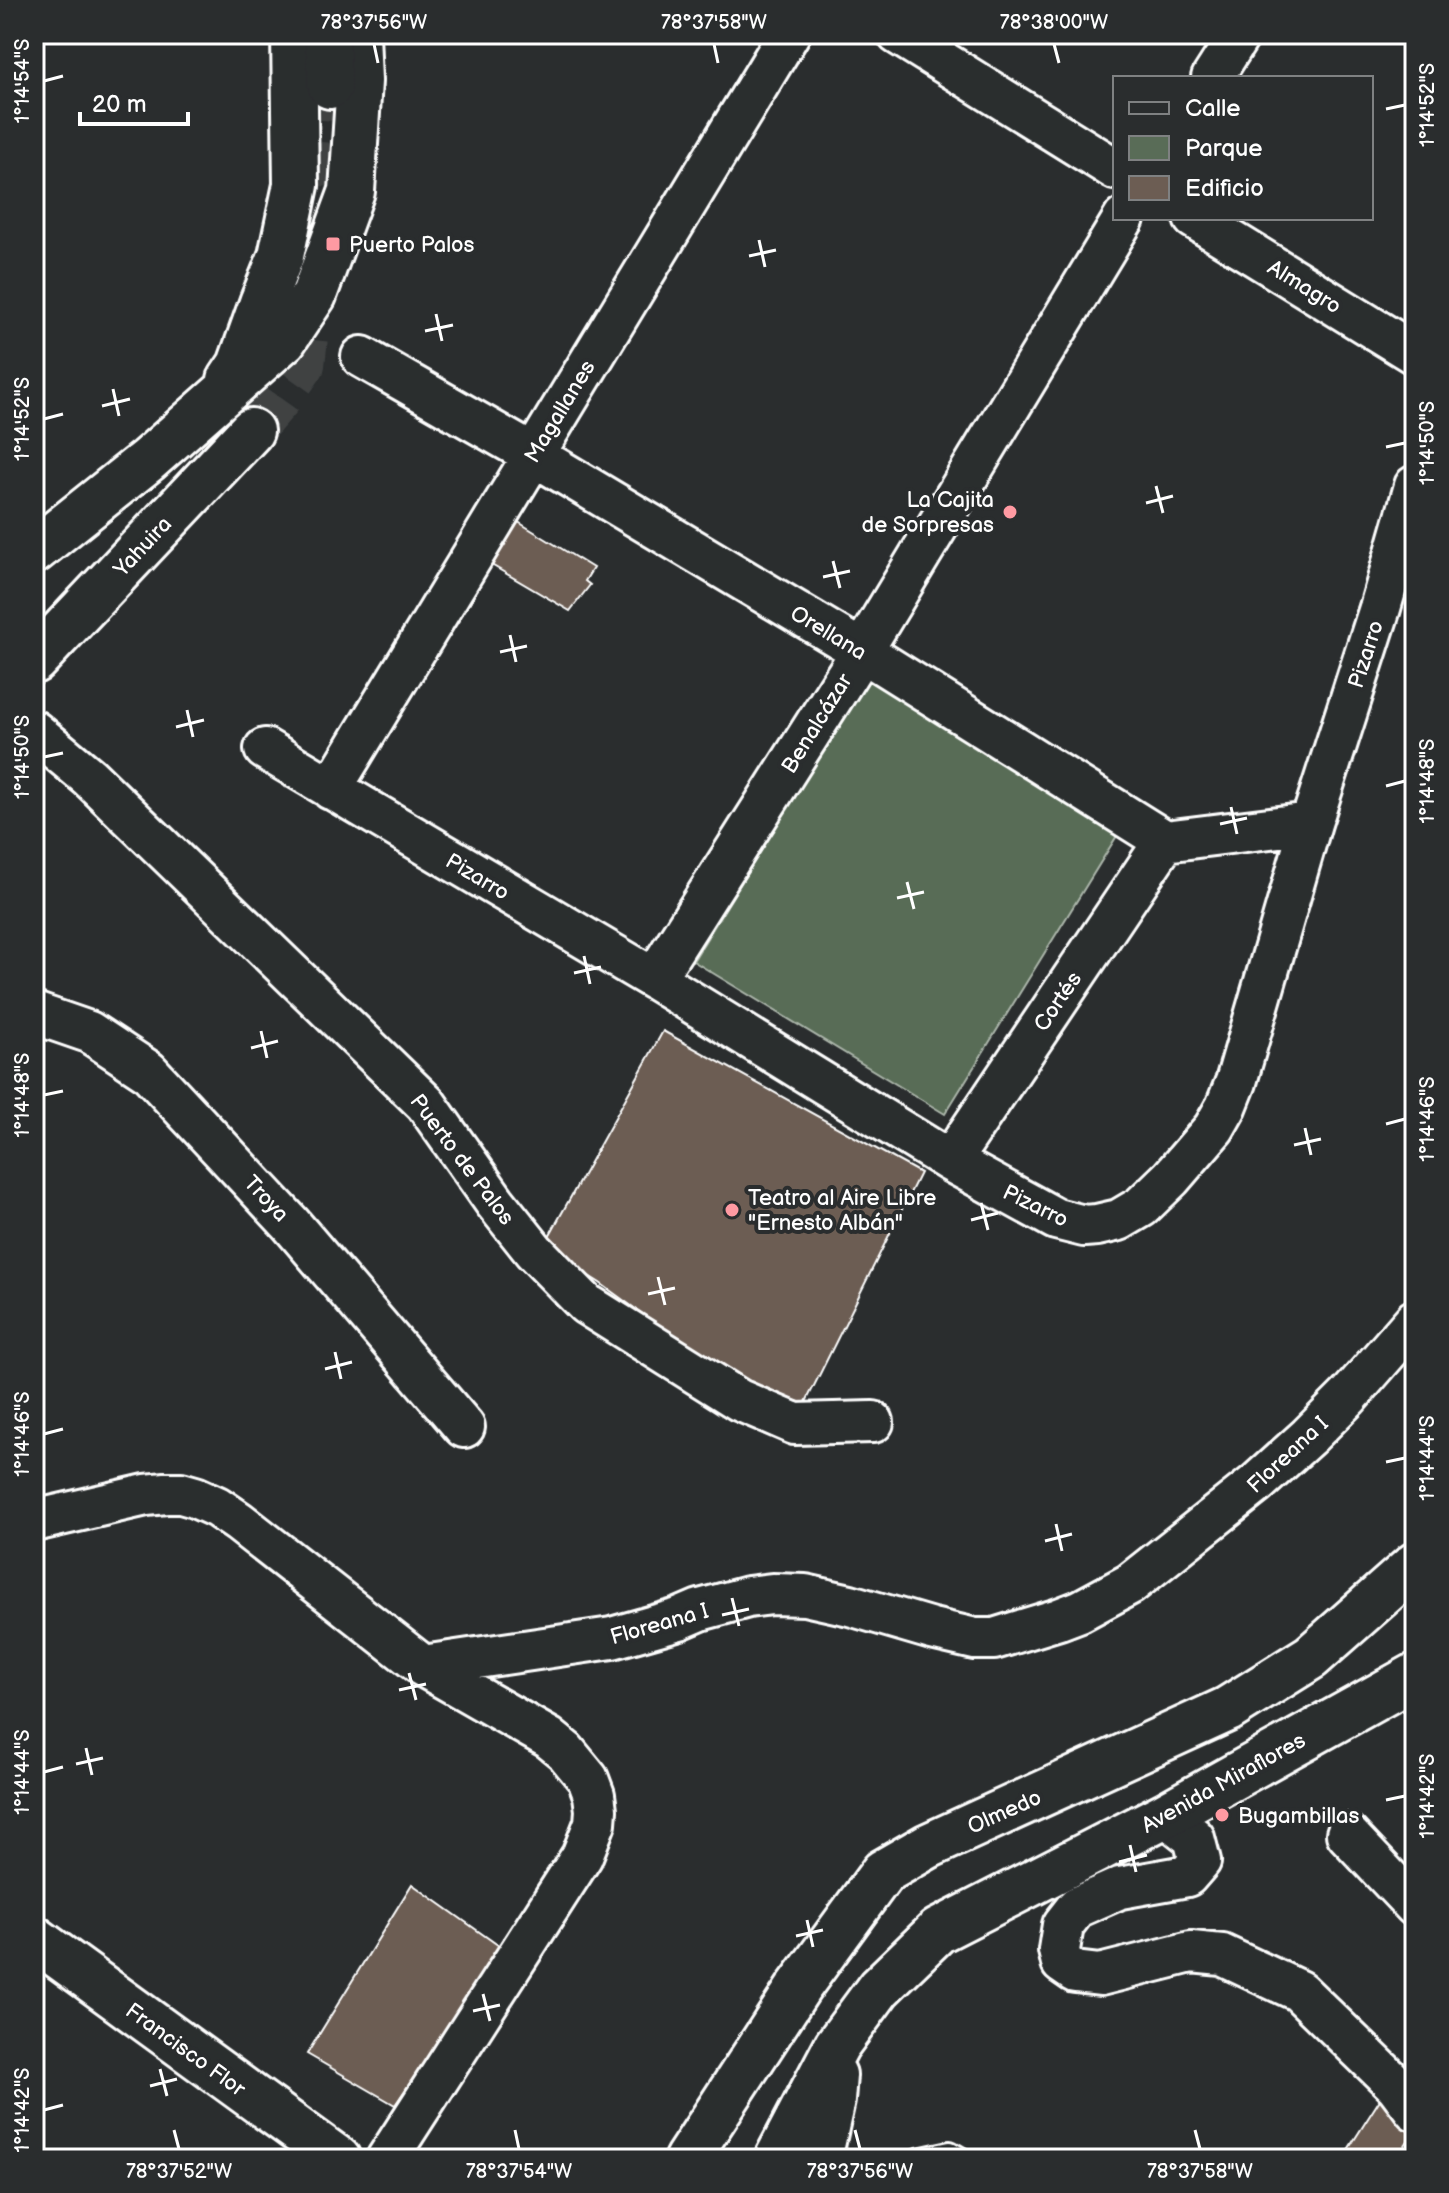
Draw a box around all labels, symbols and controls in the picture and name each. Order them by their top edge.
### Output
text: 78°37'56"W [321,11,427,35]
text: 78°37'58"W [661,11,767,35]
text: 78°38'00"W [1000,11,1108,35]
text: 1°14'54"S [11,39,35,123]
text: 1°14'52"S [1416,63,1440,147]
scale bar [80,76,188,126]
legend [1113,76,1373,220]
text: 20 m [92,90,147,119]
text: Calle [1185,94,1240,123]
text: Parque [1185,134,1263,163]
text: Edificio [1185,174,1264,203]
place label: Puerto Palos [349,232,475,259]
marker: Puerto Palos [324,235,342,253]
street label: Almagro [1262,254,1346,320]
street label: Magallanes [519,355,602,468]
text: 1°14'52"S [11,377,35,461]
text: 1°14'50"S [1416,401,1440,485]
place label: La Cajita de Sorpresas [862,487,994,539]
marker: La Cajita de Sorpresas [1001,503,1019,521]
street label: Yahuira [108,511,178,584]
street label: Orellana [785,600,871,667]
street label: Pizarro [1343,617,1390,692]
street label: Benalcázar [776,668,859,779]
text: 1°14'50"S [11,715,35,799]
text: 1°14'48"S [1416,739,1440,823]
street label: Pizarro [440,848,514,907]
street label: Cortés [1028,967,1088,1037]
text: 1°14'48"S [11,1053,35,1137]
text: 1°14'46"S [1416,1076,1440,1162]
street label: Puerto de Palos [404,1089,520,1231]
street label: Troya [238,1170,294,1228]
street label: Pizarro [998,1179,1073,1234]
place label: Teatro al Aire Libre "Ernesto Albán" [748,1185,936,1237]
marker: Teatro al Aire Libre "Ernesto Albán" [723,1201,741,1219]
text: 1°14'46"S [11,1391,35,1477]
street label: Floreana I [1242,1411,1334,1499]
text: 1°14'44"S [1416,1415,1440,1501]
street label: Floreana I [607,1597,712,1651]
street label: Avenida Miraflores [1137,1727,1310,1840]
text: 1°14'44"S [11,1729,35,1815]
text: 1°14'42"S [1416,1754,1440,1838]
street label: Olmedo [963,1784,1046,1841]
place label: Bugambillas [1238,1803,1360,1830]
marker: Bugambillas [1213,1806,1231,1824]
street label: Francisco Flor [120,1998,251,2103]
text: 1°14'42"S [11,2068,35,2152]
text: 78°37'52"W [126,2160,232,2184]
text: 78°37'54"W [466,2160,572,2184]
text: 78°37'56"W [807,2160,913,2184]
text: 78°37'58"W [1147,2160,1253,2184]

